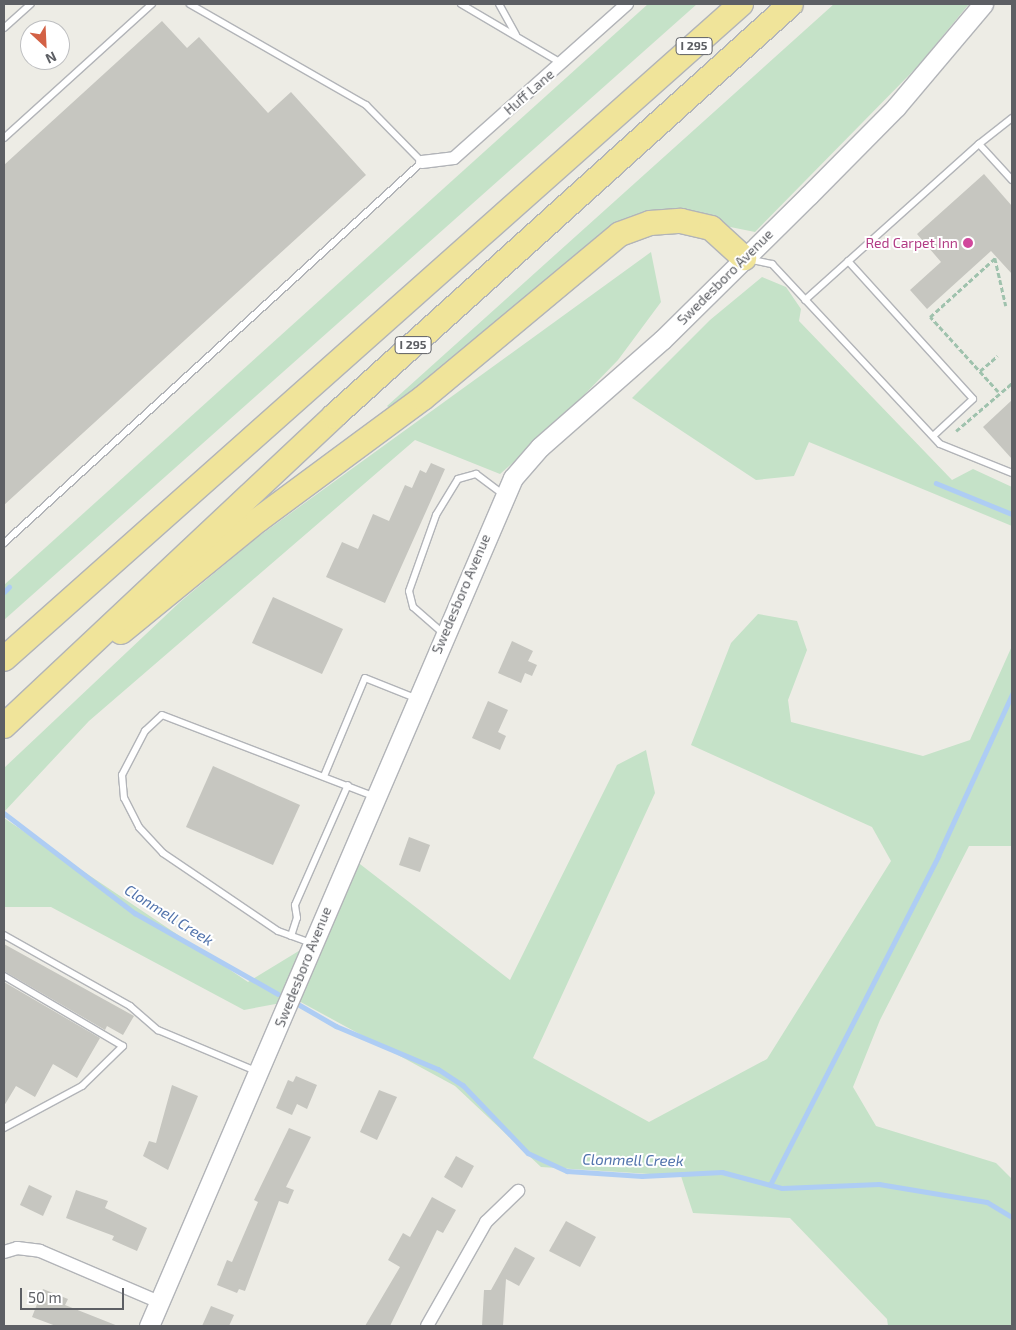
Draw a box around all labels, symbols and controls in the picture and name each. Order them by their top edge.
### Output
north arrow [20,20,70,70]
road number: I 295 [675,36,713,56]
text: N [43,48,59,68]
street label: Huff Lane [500,66,558,118]
street label: Swedesboro Avenue [674,226,776,328]
place label: Red Carpet Inn [865,235,958,251]
marker: Red Carpet Inn [962,237,974,249]
road number: I 295 [394,336,432,354]
street label: Swedesboro Avenue [428,531,494,657]
water label: Clonmell Creek [121,880,217,950]
street label: Swedesboro Avenue [271,904,335,1030]
water label: Clonmell Creek [582,1150,684,1170]
scale bar [22,1278,126,1310]
text: 50 m [28,1288,62,1306]

